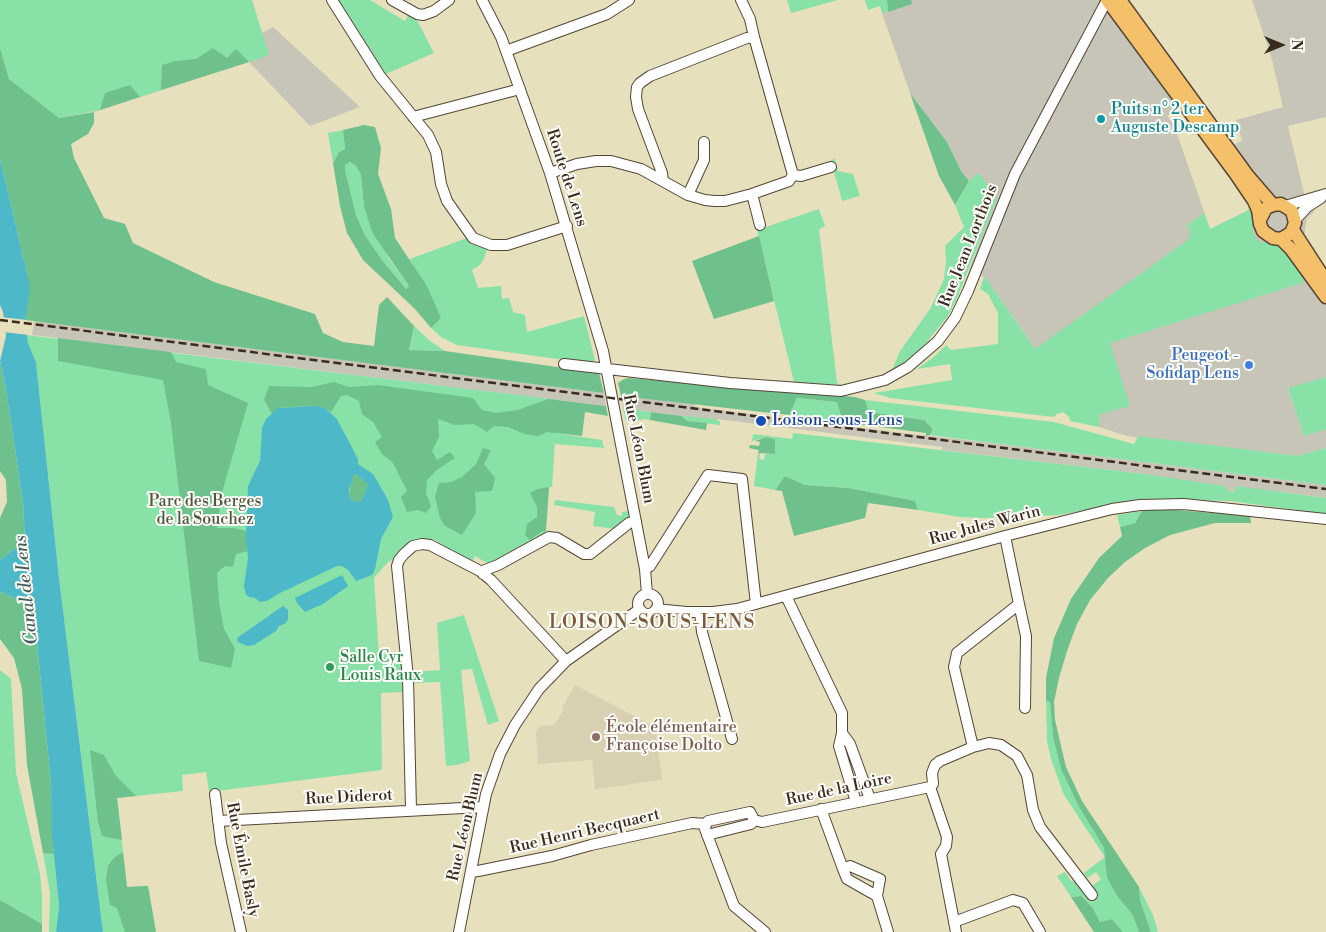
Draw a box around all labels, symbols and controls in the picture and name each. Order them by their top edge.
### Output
north arrow [1256,20,1306,70]
text: N [1287,39,1305,51]
place label: Puits n° 2 ter Auguste Descamp [1111,100,1239,138]
marker: Puits n° 2 ter Auguste Descamp [1095,113,1107,125]
street label: Route de Lens [541,127,591,229]
street label: Rue Jean Lorthois [936,182,1002,310]
place label: Peugeot - Sofidap Lens [1146,346,1239,384]
marker: Peugeot - Sofidap Lens [1243,359,1255,371]
street label: Rue Léon Blum [618,393,658,505]
place label: Loison-sous-Lens [772,411,902,431]
marker: Loison-sous-Lens [754,414,768,428]
park label: Parc des Berges de la Souchez [148,492,262,530]
street label: Rue Jules Warin [927,502,1043,550]
water label: Canal de Lens [10,534,44,646]
district label: LOISON-SOUS-LENS [547,612,757,634]
place label: Salle Cyr Louis Raux [340,648,421,686]
marker: Salle Cyr Louis Raux [324,661,336,673]
place label: École élémentaire Françoise Dolto [606,718,737,756]
marker: École élémentaire Françoise Dolto [590,731,602,743]
street label: Rue de la Loire [784,769,894,811]
street label: Rue Léon Blum [444,771,488,883]
street label: Rue Diderot [305,786,393,810]
street label: Rue Émile Basly [221,801,263,919]
street label: Rue Henri Becquaert [508,805,662,859]

